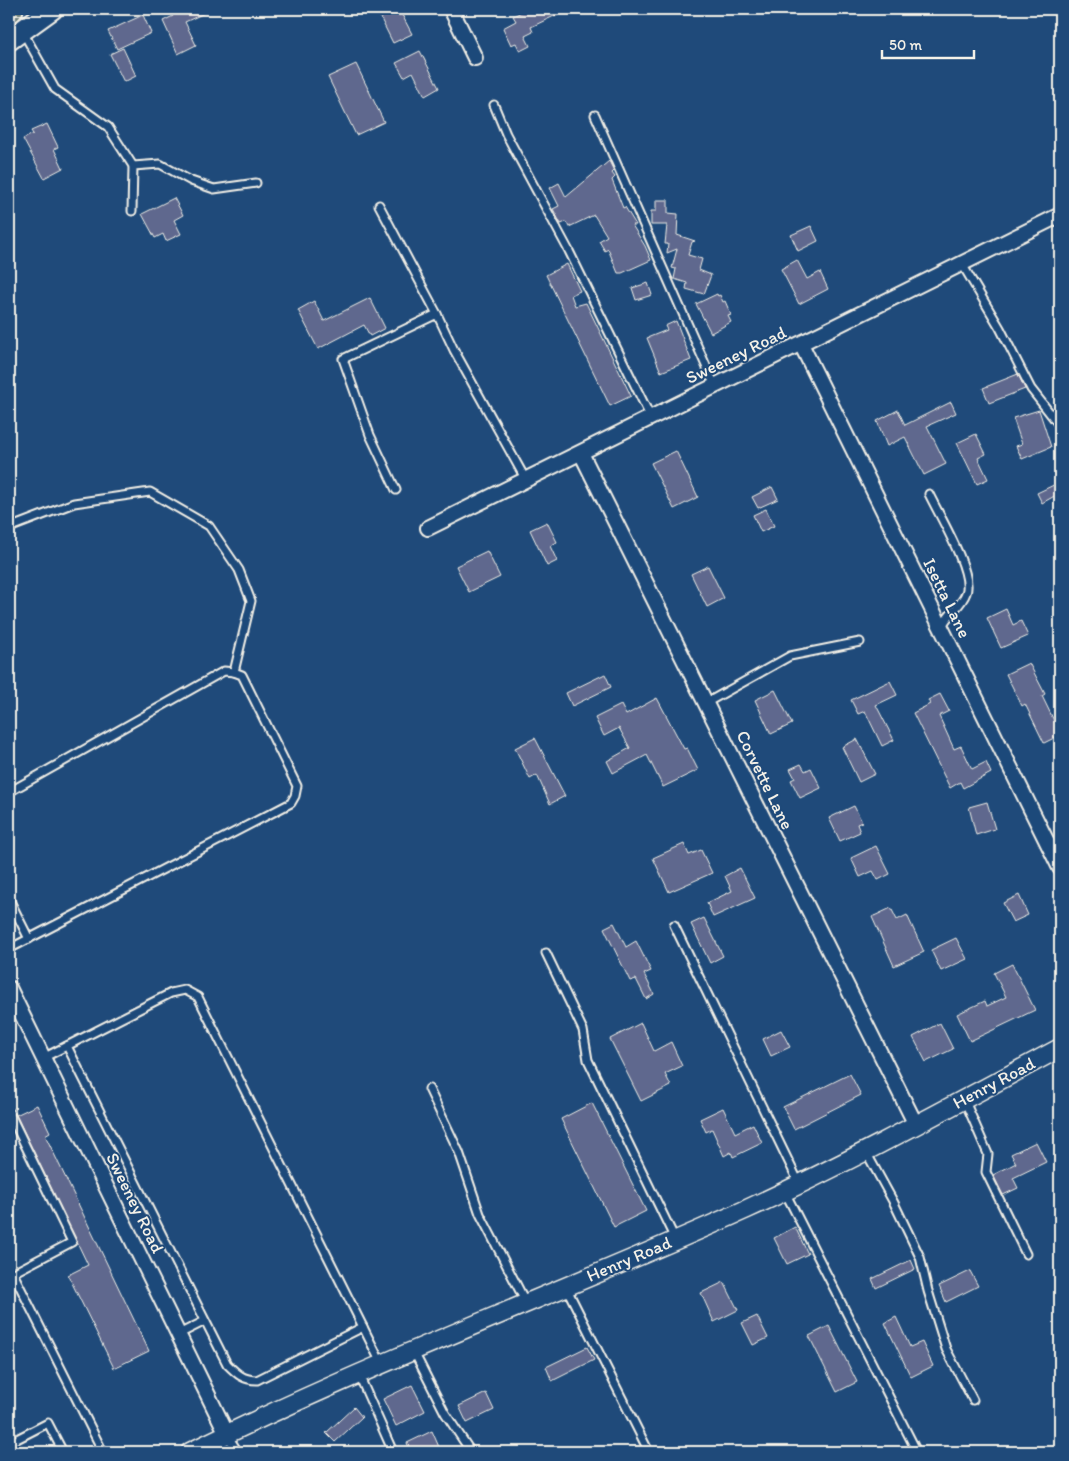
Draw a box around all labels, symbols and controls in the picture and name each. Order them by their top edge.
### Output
scale bar [882,28,974,60]
text: 50 m [889,36,922,54]
street label: Sweeney Road [682,321,790,389]
street label: Isetta Lane [918,554,976,642]
street label: Corvette Lane [732,727,798,833]
street label: Henry Road [949,1052,1039,1114]
street label: Sweeney Road [101,1149,169,1257]
street label: Henry Road [583,1231,675,1287]

